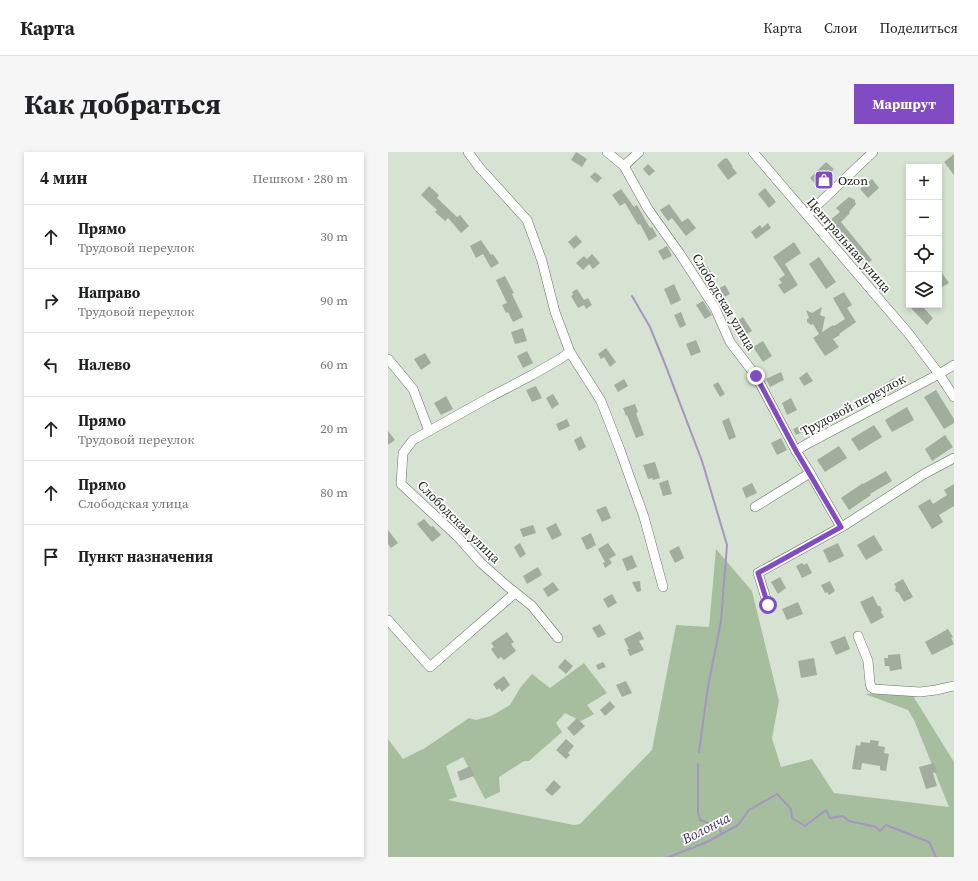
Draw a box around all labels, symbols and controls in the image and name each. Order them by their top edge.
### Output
text: Карта [20,15,75,41]
text: Карта [763,18,802,38]
text: Слои [824,18,858,38]
text: Поделиться [880,18,958,38]
button: Маршрут [854,84,954,124]
text: Как добраться [24,85,221,123]
map controls [906,164,942,308]
button: + [906,164,942,200]
text: 4 мин [40,166,88,190]
shop icon: Ozon [813,169,835,191]
text: Пешком · 280 m [253,170,348,187]
place label: Ozon [838,172,868,189]
street label: Центральная улица [803,194,895,297]
button: − [906,200,942,236]
text: Прямо [78,218,126,239]
icon: ahead [40,226,62,248]
text: 30 m [320,228,348,245]
button: locate [906,236,942,272]
text: Трудовой переулок [78,239,194,256]
street label: Слободская улица [688,250,760,354]
button: layers [906,272,942,308]
text: Направо [78,282,140,303]
icon: right [40,290,62,312]
text: 90 m [320,292,348,309]
text: Трудовой переулок [78,303,194,320]
icon: left [40,354,62,376]
text: Налево [78,354,131,375]
text: 60 m [320,356,348,373]
route end [747,367,765,385]
street label: Трудовой переулок [798,370,908,440]
text: Прямо [78,410,126,431]
icon: ahead [40,418,62,440]
text: 20 m [320,420,348,437]
text: Трудовой переулок [78,431,194,448]
text: Прямо [78,474,126,495]
street label: Слободская улица [414,477,504,567]
icon: ahead [40,482,62,504]
text: 80 m [320,484,348,501]
text: Слободская улица [78,495,189,512]
icon: arrive [40,546,62,568]
text: Пункт назначения [78,546,213,567]
route start [759,596,777,614]
water label: Волонча [677,807,734,849]

